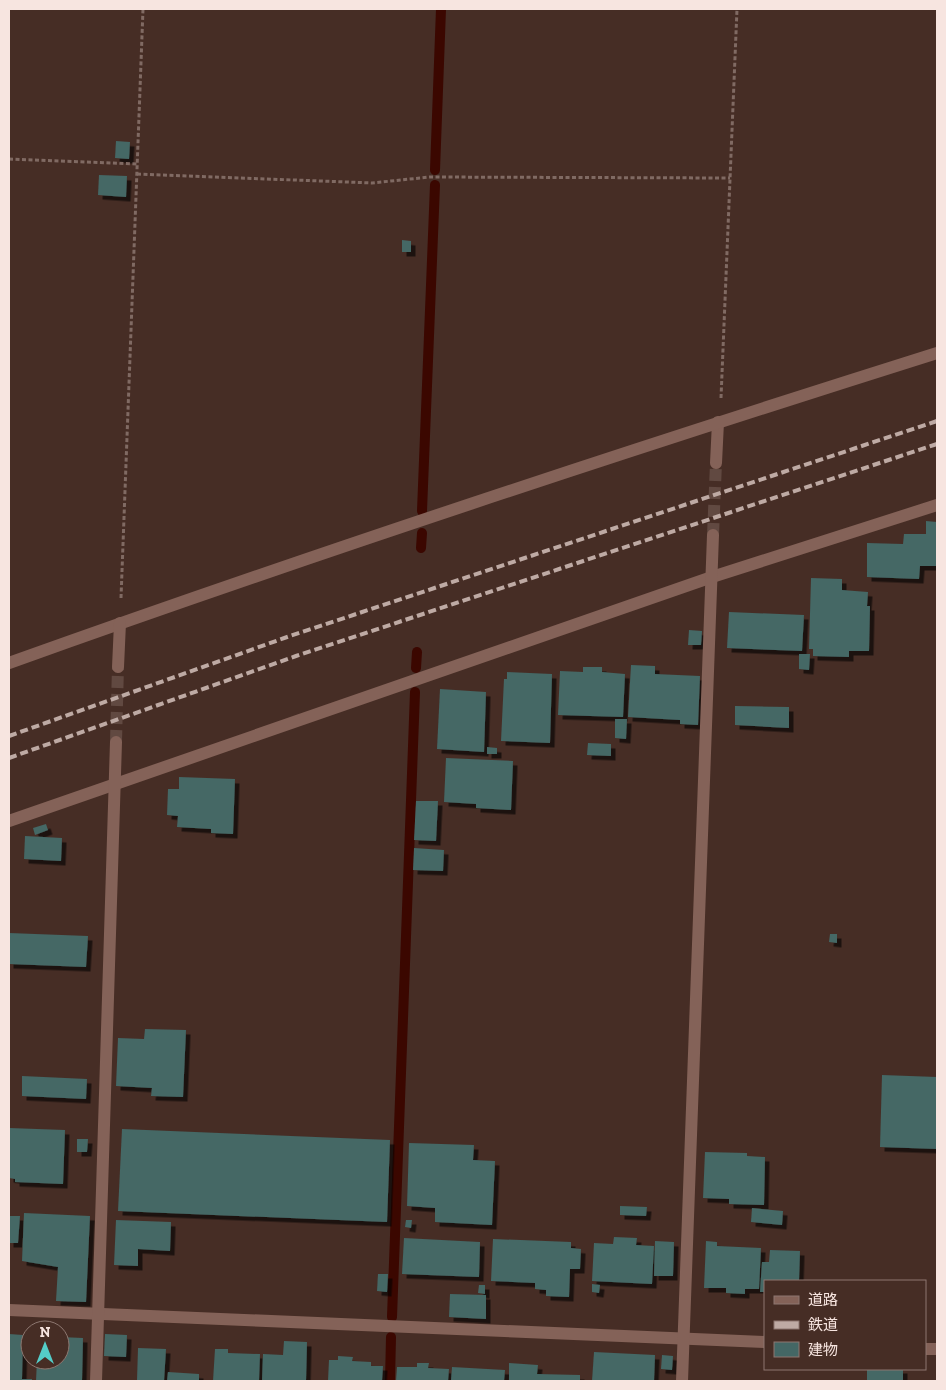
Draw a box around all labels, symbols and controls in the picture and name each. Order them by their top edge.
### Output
legend [764,1280,926,1370]
text: 道路 [808,1291,838,1309]
text: 鉄道 [808,1316,838,1334]
north arrow [20,1320,70,1370]
text: N [40,1324,51,1341]
text: 建物 [808,1341,838,1359]

